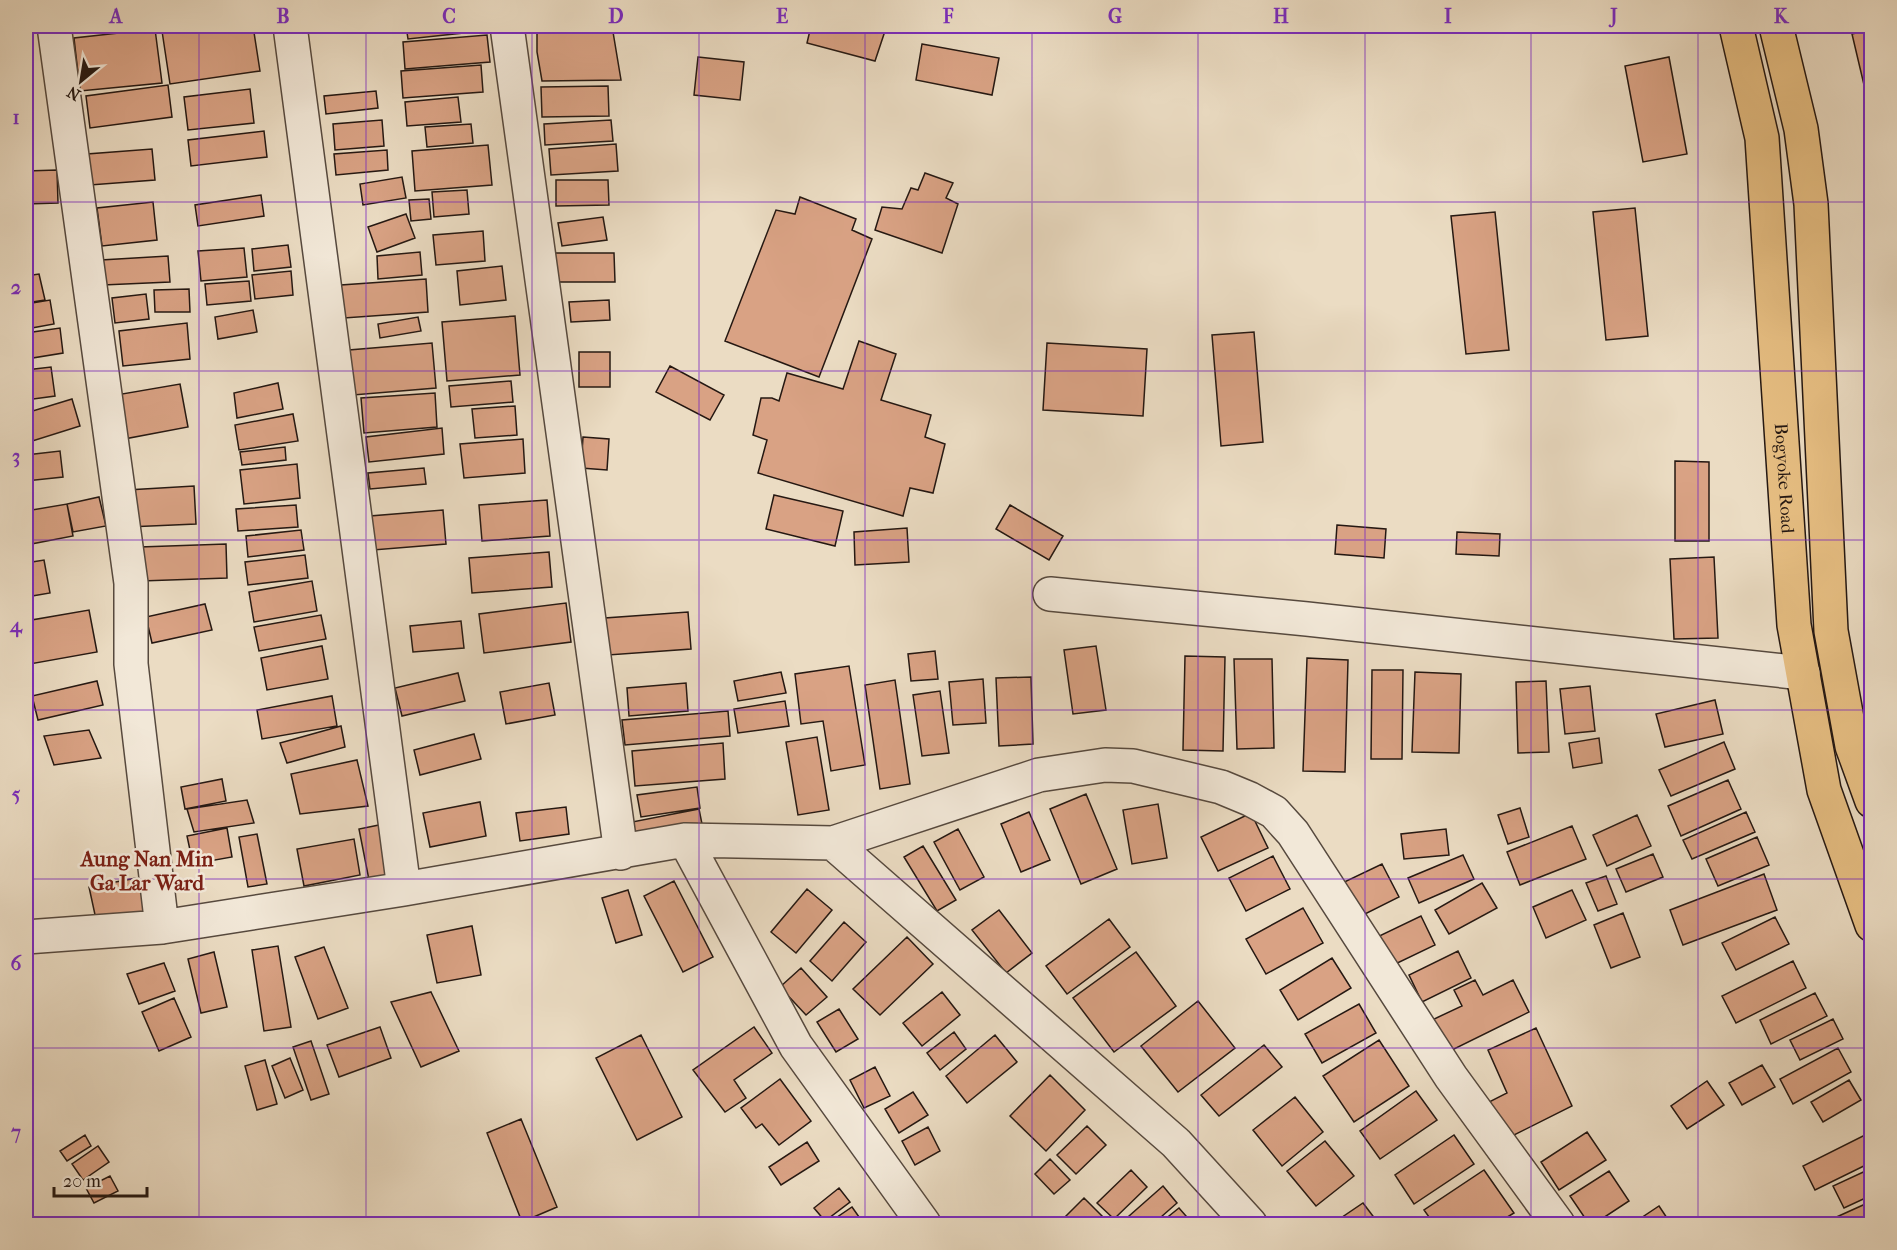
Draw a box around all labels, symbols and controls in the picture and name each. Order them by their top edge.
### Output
text: A [108,5,124,28]
text: B [276,5,290,28]
text: C [442,5,456,28]
text: D [608,5,624,28]
text: E [776,5,788,28]
text: F [942,5,954,28]
text: G [1108,5,1122,28]
text: H [1273,5,1289,28]
text: I [1444,5,1452,28]
text: J [1608,5,1618,28]
text: K [1774,5,1790,28]
north arrow [51,51,111,111]
text: N [63,82,84,105]
text: 1 [12,106,20,129]
text: 2 [11,276,21,299]
street label: Bogyoke Road [1770,422,1798,534]
text: 3 [12,445,20,468]
text: 4 [9,614,23,638]
text: 5 [12,783,21,806]
district label: Aung Nan Min Ga Lar Ward [79,847,214,895]
text: 6 [11,952,23,975]
text: 7 [10,1121,21,1144]
scale bar [54,1160,147,1198]
text: 20 m [63,1171,101,1192]

